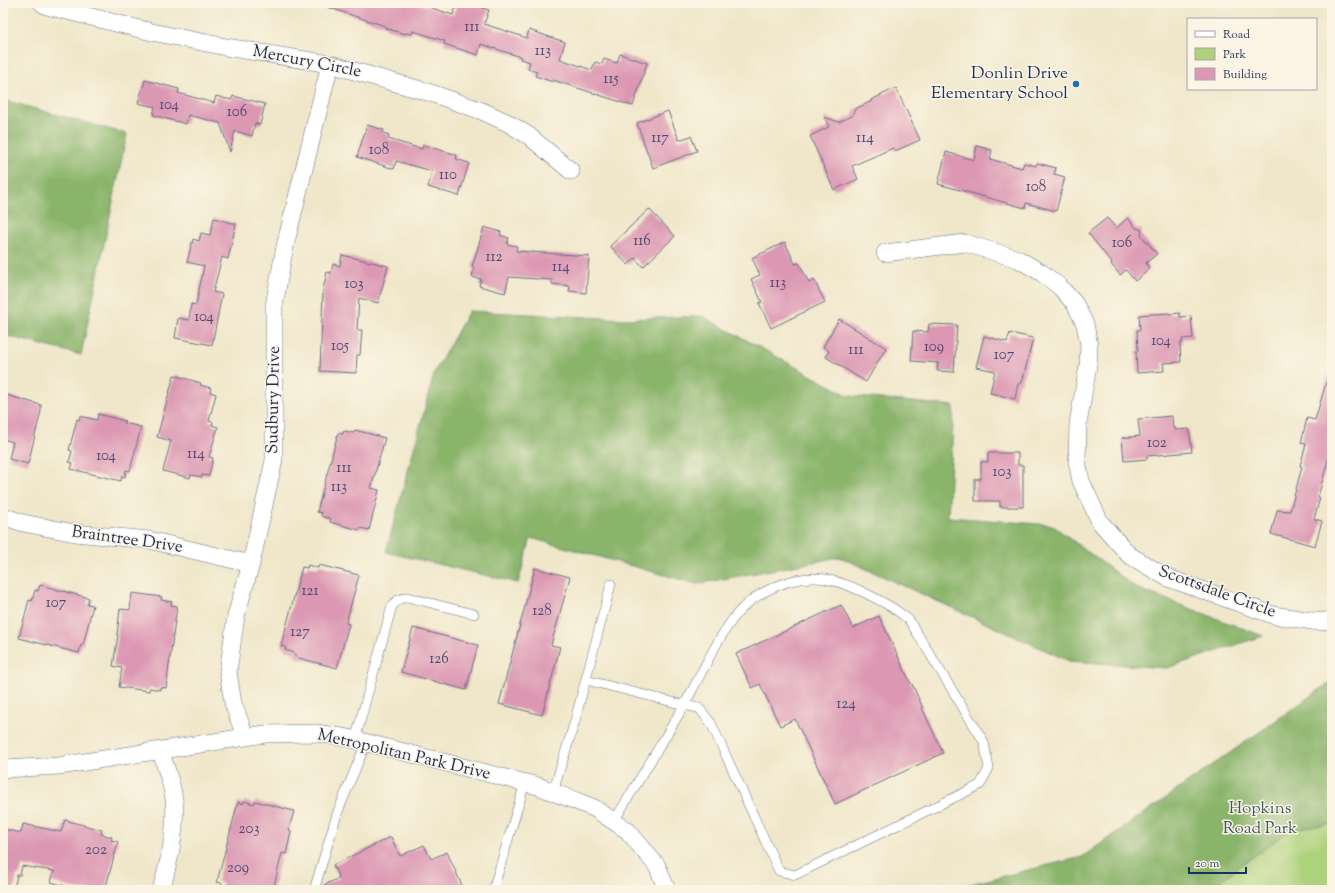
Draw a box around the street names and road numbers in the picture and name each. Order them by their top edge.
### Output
street label: Mercury Circle [251,40,363,84]
street label: Sudbury Drive [261,346,287,454]
street label: Braintree Drive [70,520,184,560]
street label: Scottsdale Circle [1155,560,1279,624]
street label: Metropolitan Park Drive [315,723,493,787]

